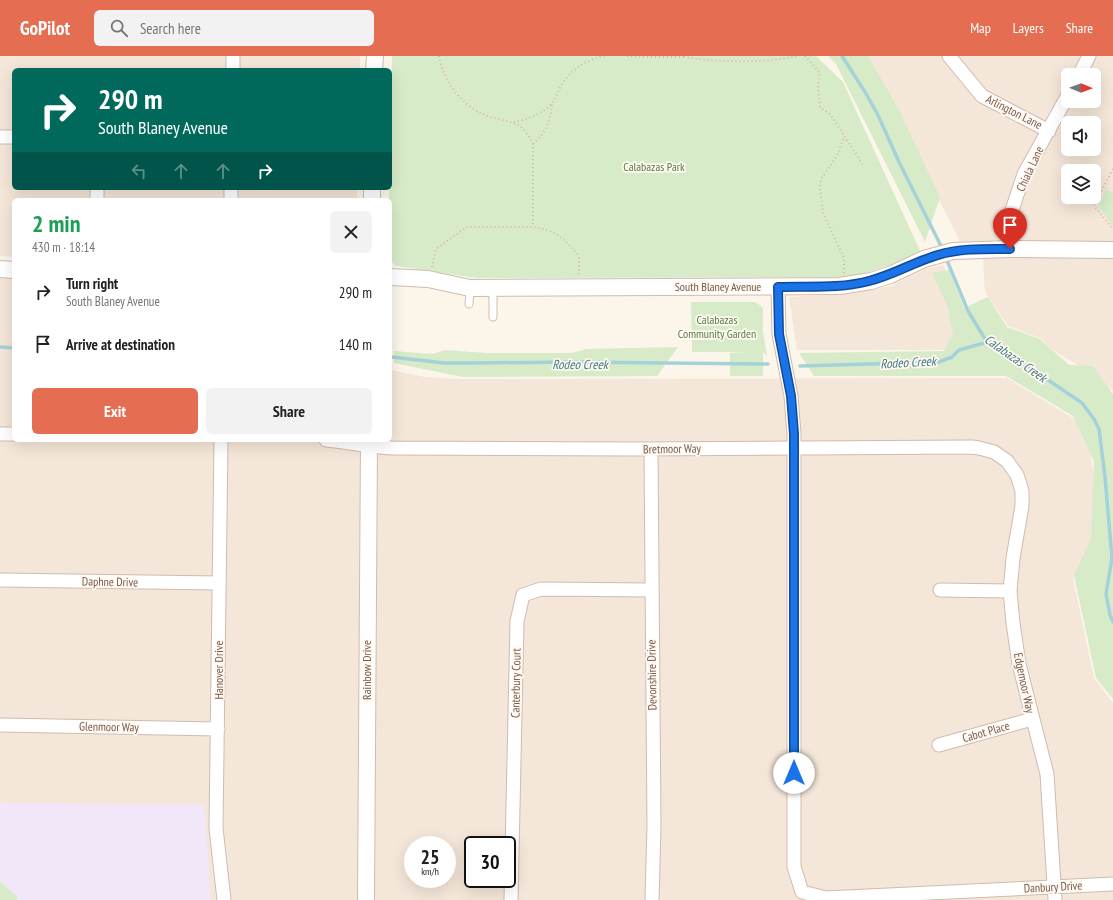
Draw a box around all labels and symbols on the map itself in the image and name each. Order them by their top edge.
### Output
north arrow [1061,68,1101,108]
street label: Arlington Lane [984,91,1045,132]
street label: Chiala Lane [1013,144,1047,194]
park label: Calabazas Park [623,159,685,174]
pin [993,208,1027,249]
street label: South Blaney Avenue [675,279,761,294]
park label: Calabazas Community Garden [678,312,756,341]
water label: Calabazas Creek [981,331,1052,387]
water label: Rodeo Creek [880,352,938,372]
water label: Rodeo Creek [552,356,610,373]
street label: Bretmoor Way [643,440,702,457]
street label: Daphne Drive [82,574,138,589]
street label: Devonshire Drive [643,639,660,710]
street label: Rainbow Drive [359,640,374,700]
street label: Hanover Drive [211,641,226,699]
street label: Canterbury Court [507,647,524,718]
street label: Edgemoor Way [1011,651,1038,715]
street label: Glenmoor Way [79,718,139,735]
street label: Cabot Place [961,718,1011,745]
position arrow [773,752,815,794]
speed limit sign: 30 [464,836,516,888]
street label: Danbury Drive [1023,877,1083,896]

